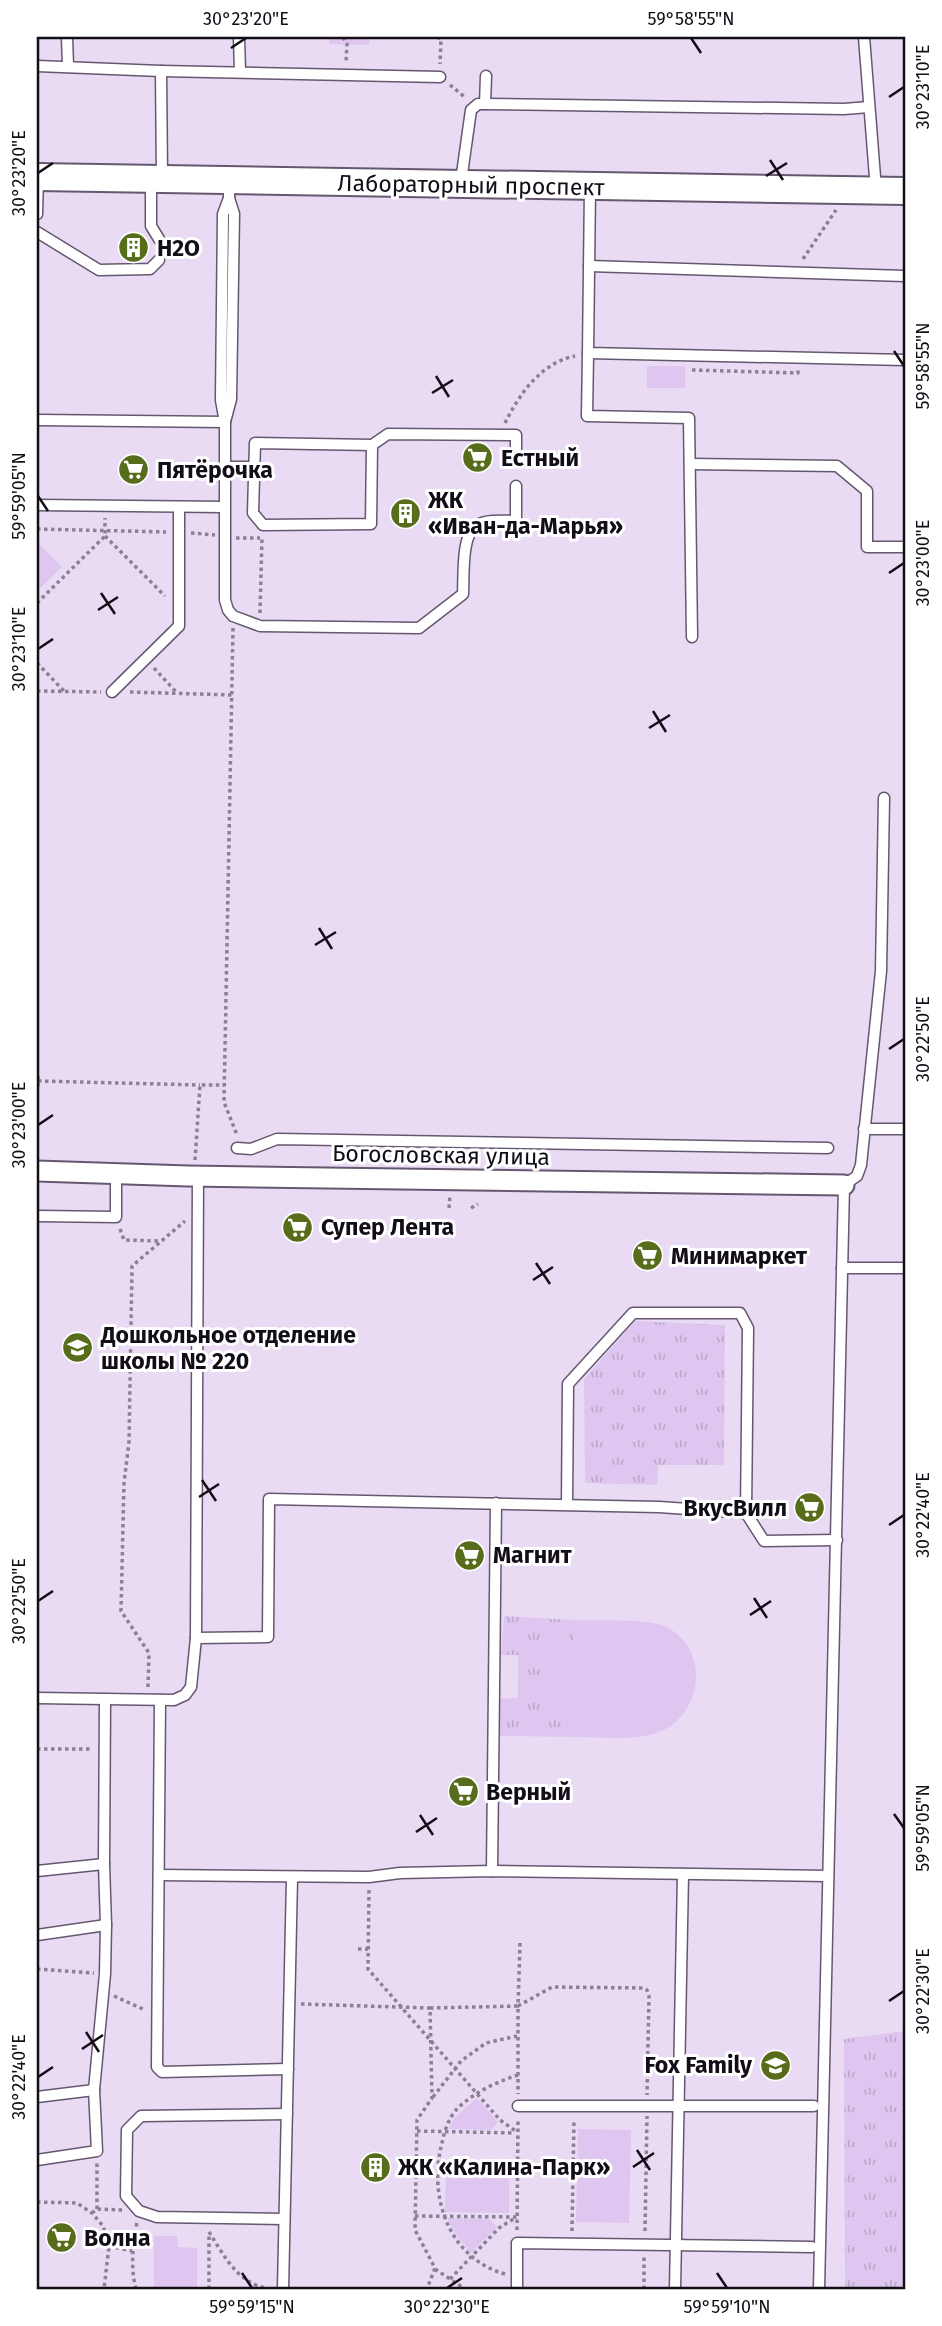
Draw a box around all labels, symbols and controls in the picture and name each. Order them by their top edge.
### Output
text: 30°23'20"E [203,8,289,30]
text: 59°58'55"N [647,8,735,30]
text: 30°23'10"E [912,45,934,129]
text: 30°23'20"E [8,130,30,216]
street label: Лабораторный проспект [337,169,605,201]
building icon: H2O [117,231,151,265]
place label: H2O [157,234,200,262]
text: 59°58'55"N [912,322,934,410]
supermarket icon: Естный [461,441,495,475]
place label: Естный [501,444,579,472]
text: 59°59'05"N [8,452,30,540]
supermarket icon: Пятёрочка [117,453,151,487]
place label: Пятёрочка [157,456,273,484]
place label: ЖК «Иван-да-Марья» [427,486,623,540]
building icon: ЖК «Иван-да-Марья» [388,496,422,530]
text: 30°23'00"E [912,520,934,606]
text: 30°23'10"E [8,607,30,691]
text: 30°22'50"E [912,996,934,1082]
text: 30°23'00"E [8,1082,30,1168]
street label: Богословская улица [332,1139,550,1171]
supermarket icon: Супер Лента [281,1210,315,1244]
place label: Супер Лента [321,1213,454,1241]
supermarket icon: Минимаркет [631,1239,665,1273]
place label: Минимаркет [671,1242,807,1270]
place label: Дошкольное отделение школы № 220 [100,1321,356,1375]
school or university icon: Дошкольное отделение школы № 220 [61,1331,95,1365]
text: 30°22'40"E [912,1472,934,1558]
supermarket icon: ВкусВилл [793,1491,827,1525]
place label: ВкусВилл [683,1494,787,1522]
supermarket icon: Магнит [453,1538,487,1572]
place label: Магнит [493,1541,572,1569]
text: 30°22'50"E [8,1558,30,1644]
supermarket icon: Верный [446,1775,480,1809]
place label: Верный [486,1778,571,1806]
text: 59°59'05"N [912,1784,934,1872]
text: 30°22'30"E [912,1948,934,2034]
text: 30°22'40"E [8,2034,30,2120]
school or university icon: Fox Family [758,2048,792,2082]
place label: Fox Family [644,2051,753,2079]
building icon: ЖК «Калина-Парк» [358,2150,392,2184]
place label: ЖК «Калина-Парк» [397,2153,610,2181]
supermarket icon: Волна [44,2221,78,2255]
place label: Волна [84,2224,151,2252]
text: 59°59'15"N [209,2296,295,2318]
text: 30°22'30"E [404,2296,490,2318]
text: 59°59'10"N [684,2296,770,2318]

